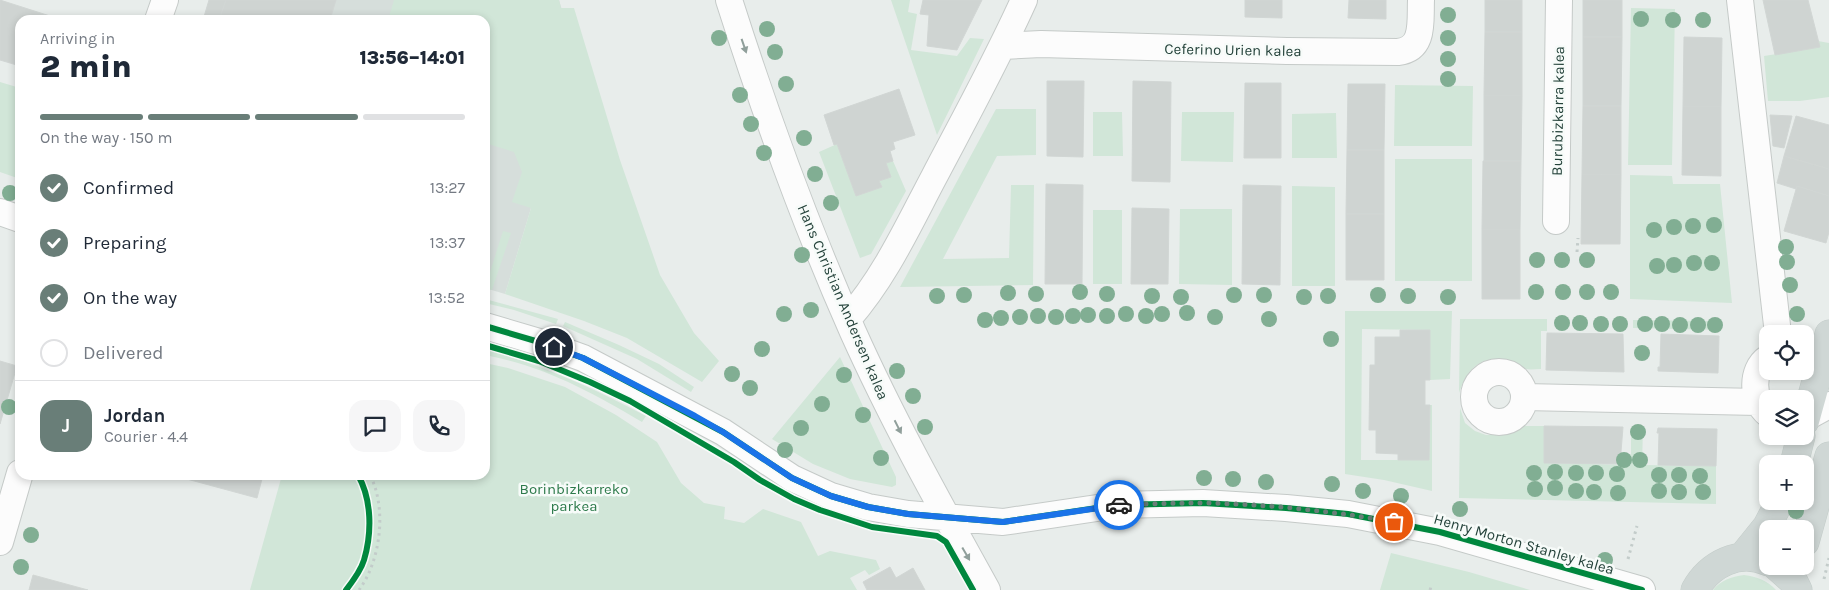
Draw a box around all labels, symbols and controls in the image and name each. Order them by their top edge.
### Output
text: Arriving in [40,29,115,48]
one-way arrow [741,39,748,54]
street label: Ceferino Urien kalea [1164,40,1302,60]
street label: Burubizkarra kalea [1548,46,1568,176]
text: 13:56–14:01 [359,47,465,69]
text: 2 min [40,48,132,85]
text: On the way · 150 m [40,128,172,147]
icon: check [40,174,68,202]
text: Confirmed [83,177,174,199]
text: 13:27 [430,178,465,197]
street label: Hans Christian Andersen kalea [794,202,892,402]
icon: check [40,229,68,257]
text: Preparing [83,232,166,254]
text: 13:37 [430,233,465,252]
icon: check [40,284,68,312]
text: On the way [83,287,177,309]
text: 13:52 [428,288,465,307]
map controls [1759,325,1814,575]
button: locate [1759,325,1814,380]
pin [533,326,575,368]
icon: home [540,333,568,361]
text: Delivered [83,342,163,364]
button: layers [1759,390,1814,445]
button: chat [349,400,401,452]
button: phone [413,400,465,452]
text: Jordan [104,405,165,427]
text: J [62,415,70,437]
one-way arrow [894,420,902,434]
text: Courier · 4.4 [104,427,188,446]
button: + [1759,455,1814,510]
park label: Borinbizkarreko parkea [520,480,628,515]
courier [1094,480,1144,530]
icon: car [1105,491,1133,519]
pin [1373,501,1415,543]
icon: bag [1380,508,1408,536]
street label: Henry Morton Stanley kalea [1432,510,1616,578]
button: − [1759,520,1814,575]
one-way arrow [962,547,971,560]

